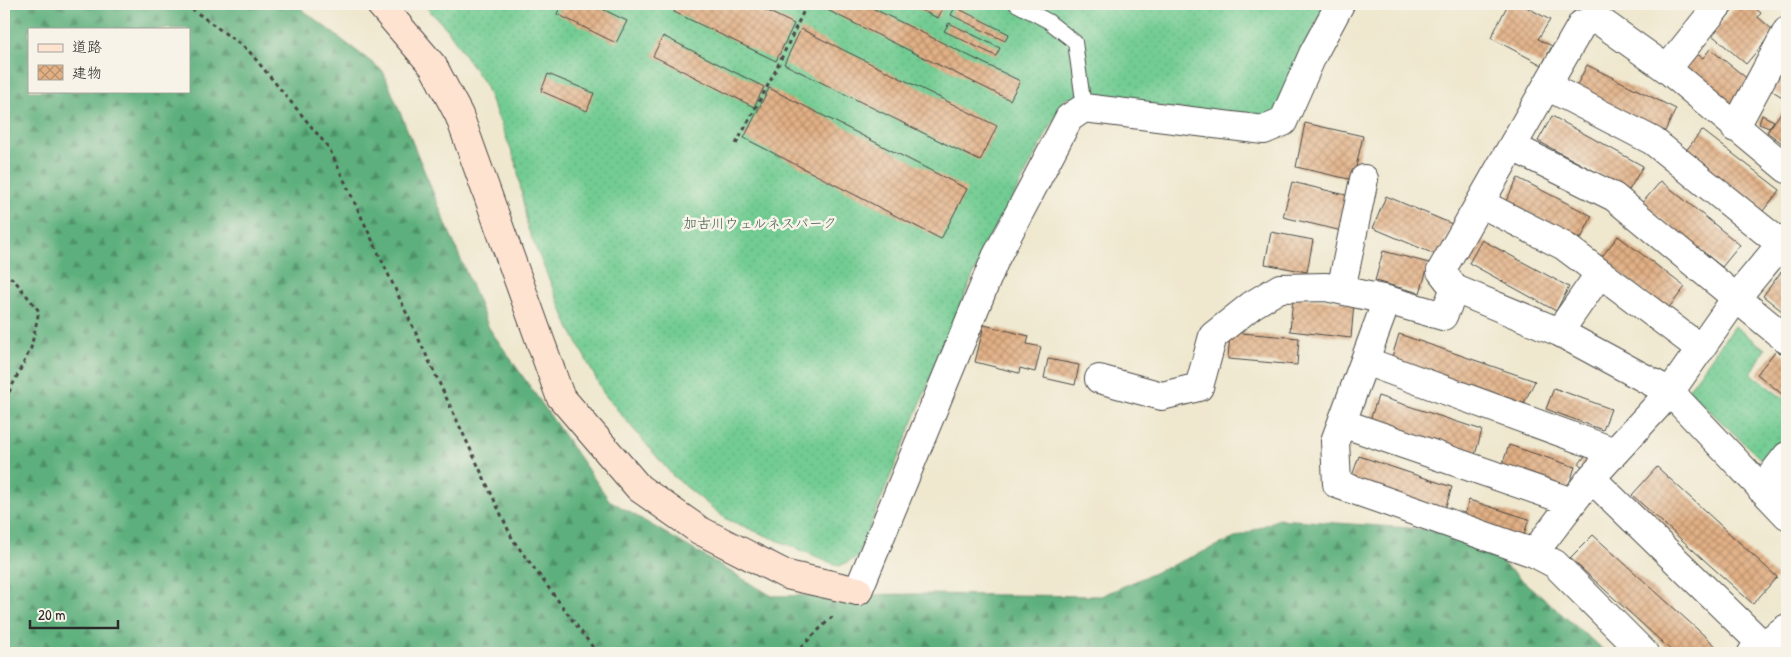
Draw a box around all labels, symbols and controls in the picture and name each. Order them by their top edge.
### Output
legend [28,28,190,92]
text: 道路 [72,36,102,57]
text: 建物 [72,62,102,83]
park label: 加古川ウェルネスパーク [683,213,837,232]
scale bar [30,597,118,629]
text: 20 m [38,604,65,625]

